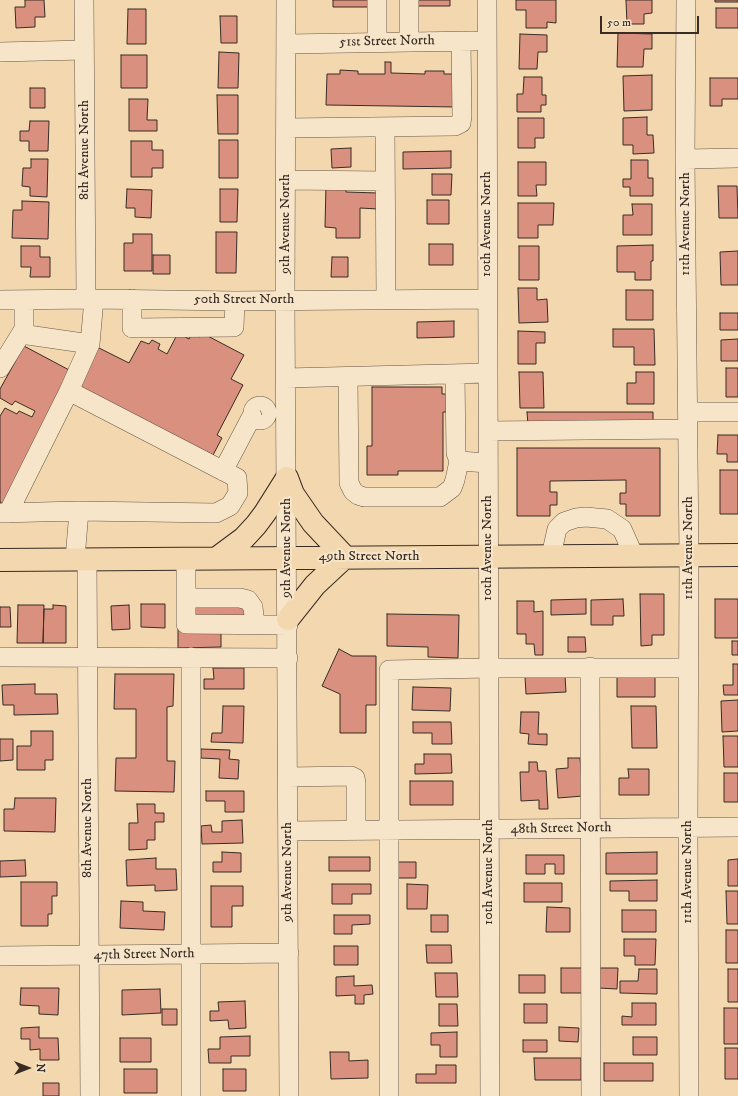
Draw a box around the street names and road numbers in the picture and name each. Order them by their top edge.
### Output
street label: 51st Street North [339,33,435,51]
street label: 8th Avenue North [77,100,93,200]
street label: 10th Avenue North [479,171,495,277]
street label: 11th Avenue North [678,172,694,276]
street label: 9th Avenue North [278,174,294,274]
street label: 50th Street North [194,292,294,308]
street label: 10th Avenue North [480,495,496,601]
street label: 11th Avenue North [681,496,697,600]
street label: 9th Avenue North [279,498,295,598]
street label: 49th Street North [319,549,419,565]
street label: 8th Avenue North [80,778,96,878]
street label: 10th Avenue North [481,819,497,925]
street label: 48th Street North [510,820,612,838]
street label: 11th Avenue North [680,820,696,924]
street label: 9th Avenue North [280,822,296,922]
street label: 47th Street North [93,946,195,964]

